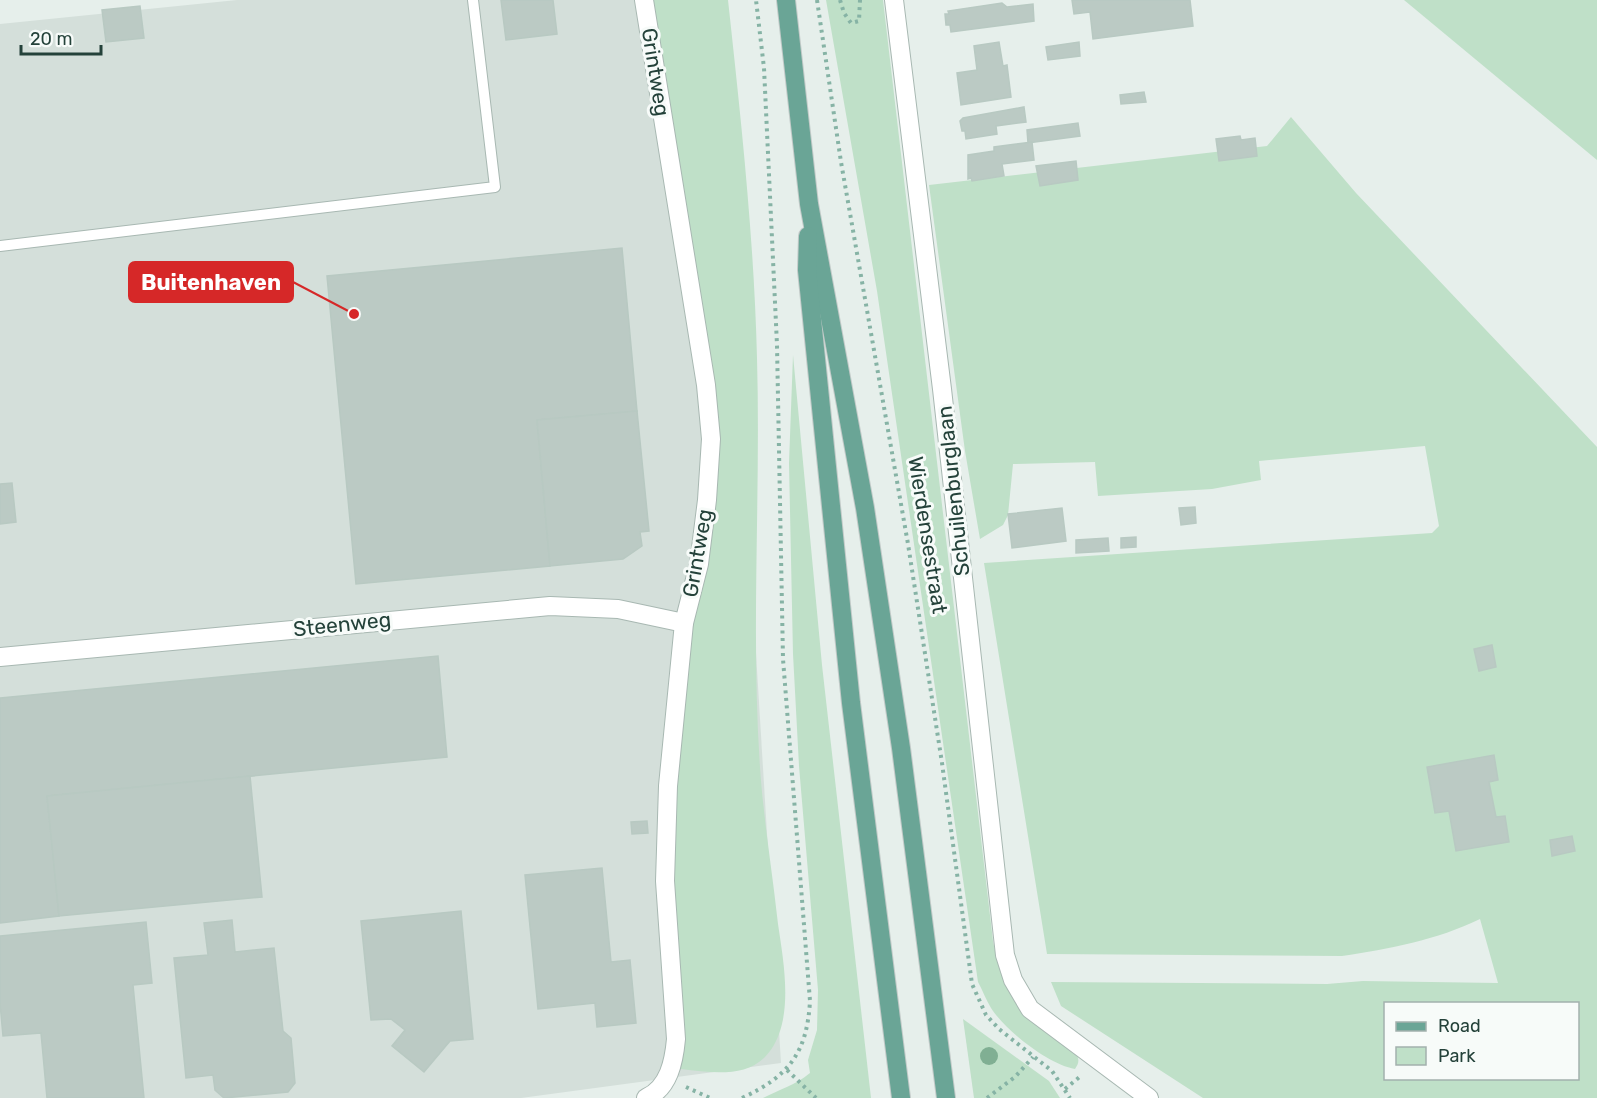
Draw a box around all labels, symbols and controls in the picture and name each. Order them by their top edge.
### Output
scale bar [21,18,100,56]
street label: Grintweg [637,26,675,118]
text: 20 m [30,28,72,50]
callout: Buitenhaven [129,262,293,302]
text: Buitenhaven [141,269,281,296]
street label: Schuilenburglaan [932,405,974,577]
street label: Wierdensestraat [903,455,953,615]
street label: Grintweg [677,507,717,599]
street label: Steenweg [292,606,392,642]
legend [1384,1002,1579,1080]
text: Road [1438,1015,1481,1037]
text: Park [1438,1045,1476,1067]

